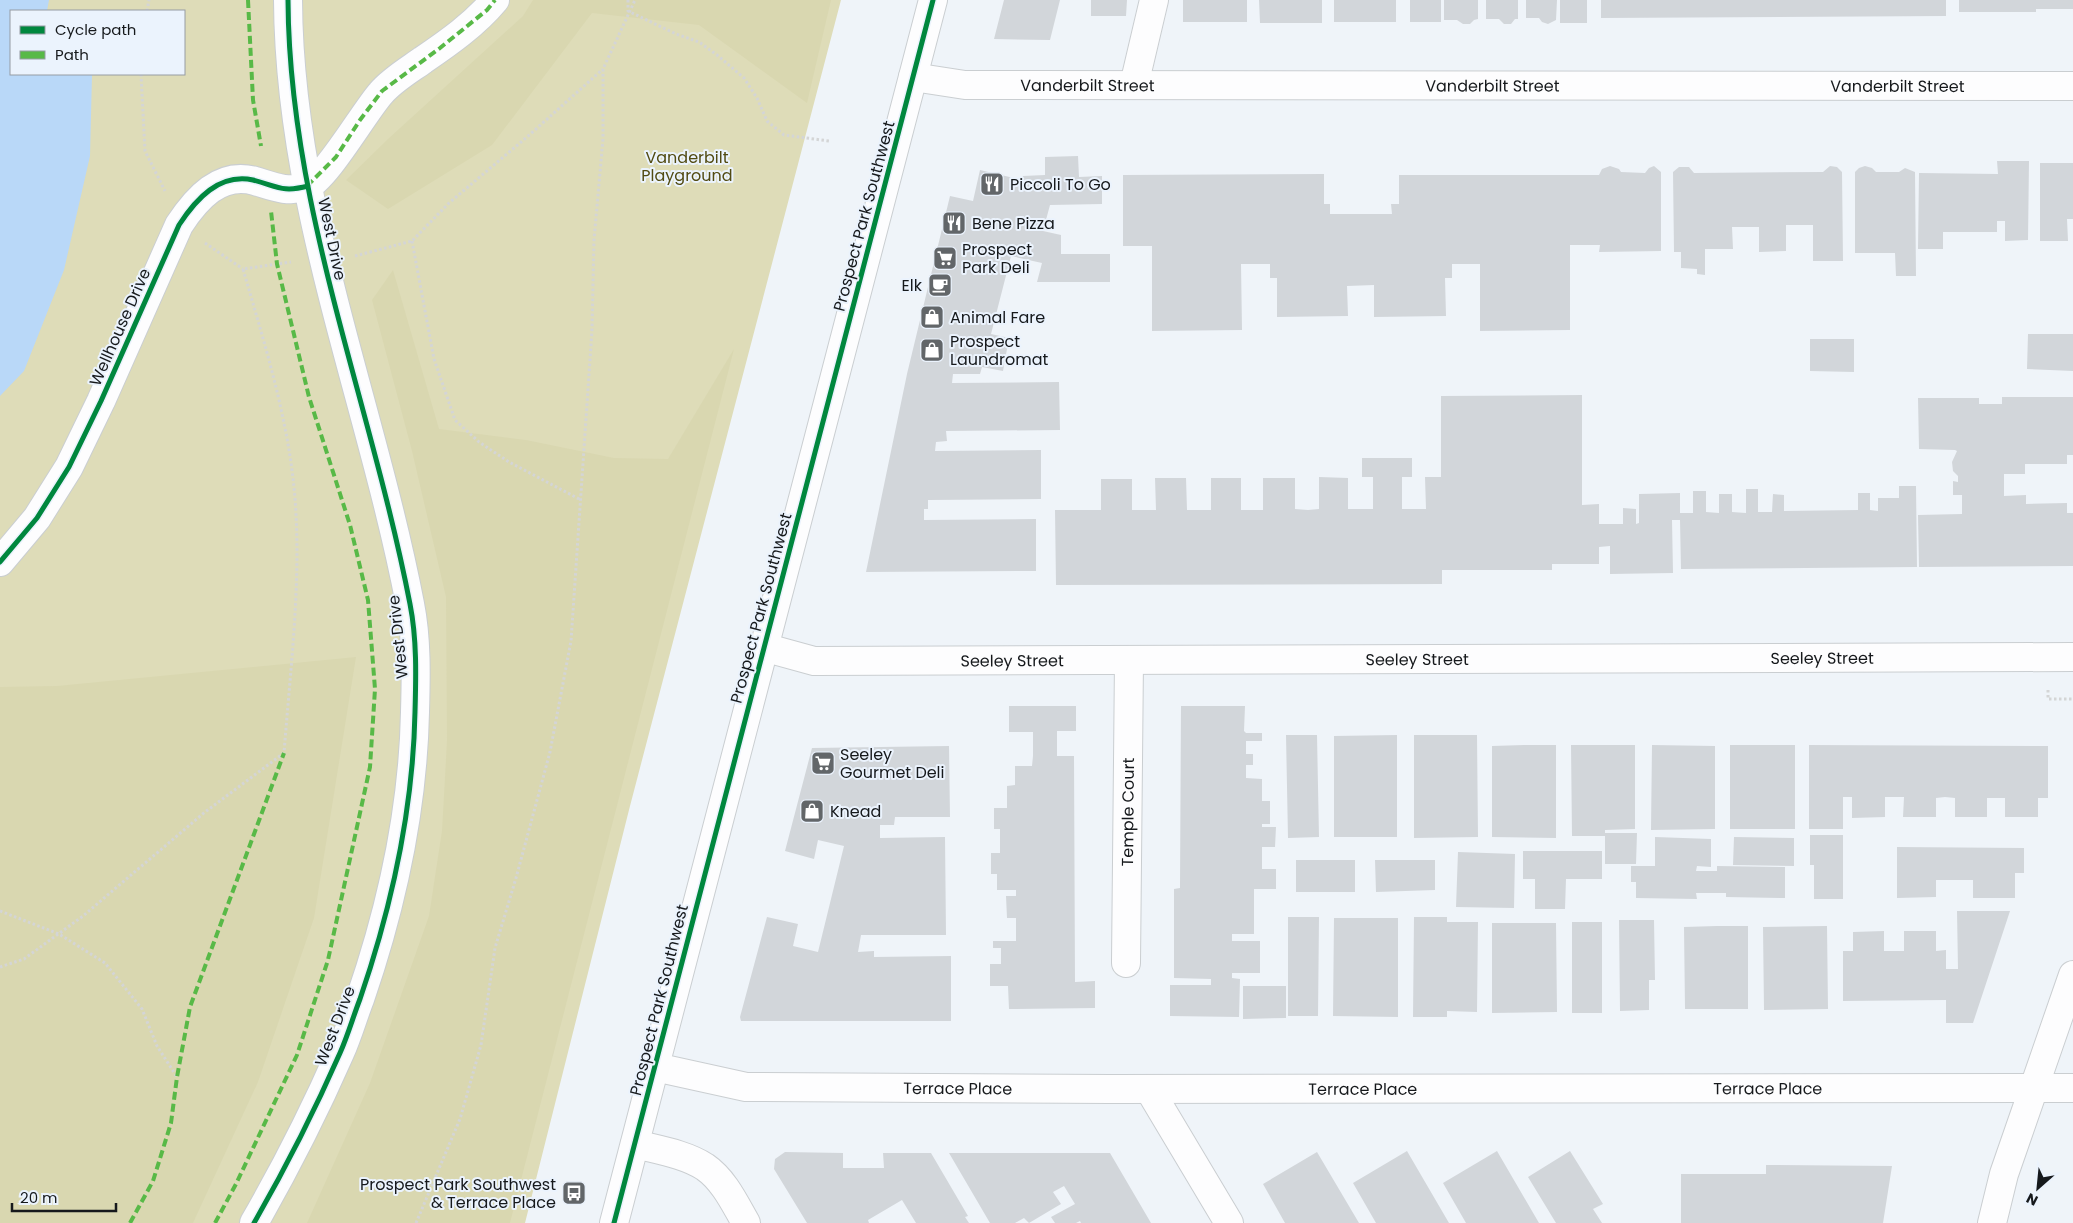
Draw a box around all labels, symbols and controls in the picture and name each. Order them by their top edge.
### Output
legend [10,10,185,75]
text: Cycle path [55,19,136,40]
text: Path [55,44,89,65]
street label: Vanderbilt Street [1020,74,1155,97]
street label: Vanderbilt Street [1425,74,1560,97]
street label: Vanderbilt Street [1830,74,1965,97]
street label: Prospect Park Southwest [828,118,901,314]
park label: Vanderbilt Playground [641,146,733,187]
restaurant icon: Piccoli To Go [979,171,1005,197]
place label: Piccoli To Go [1010,173,1111,196]
street label: West Drive [312,195,352,283]
restaurant icon: Bene Pizza [941,210,967,236]
place label: Bene Pizza [972,212,1055,235]
place label: Prospect Park Deli [962,238,1032,279]
supermarket icon: Prospect Park Deli [932,245,958,271]
street label: Wellhouse Drive [84,264,156,390]
cafe icon: Elk [927,272,953,298]
place label: Elk [902,274,923,297]
shop icon: Animal Fare [919,304,945,330]
place label: Animal Fare [950,306,1045,329]
place label: Prospect Laundromat [950,330,1049,371]
shop icon: Prospect Laundromat [919,337,945,363]
street label: Prospect Park Southwest [725,510,798,706]
street label: West Drive [382,594,414,680]
street label: Seeley Street [1770,646,1874,669]
street label: Seeley Street [1365,647,1469,671]
street label: Seeley Street [960,649,1064,672]
place label: Seeley Gourmet Deli [840,743,945,784]
supermarket icon: Seeley Gourmet Deli [810,750,836,776]
street label: Temple Court [1115,757,1140,866]
shop icon: Knead [799,798,825,824]
place label: Knead [830,800,881,823]
street label: Prospect Park Southwest [624,902,694,1098]
street label: West Drive [309,983,361,1069]
street label: Terrace Place [903,1076,1012,1100]
street label: Terrace Place [1308,1077,1417,1100]
street label: Terrace Place [1713,1077,1822,1100]
north arrow [2013,1163,2063,1213]
place label: Prospect Park Southwest & Terrace Place [360,1173,556,1214]
scale bar [12,1180,116,1212]
bus stop icon: Prospect Park Southwest & Terrace Place [561,1180,587,1206]
text: 20 m [20,1187,58,1208]
text: N [2023,1188,2041,1211]

